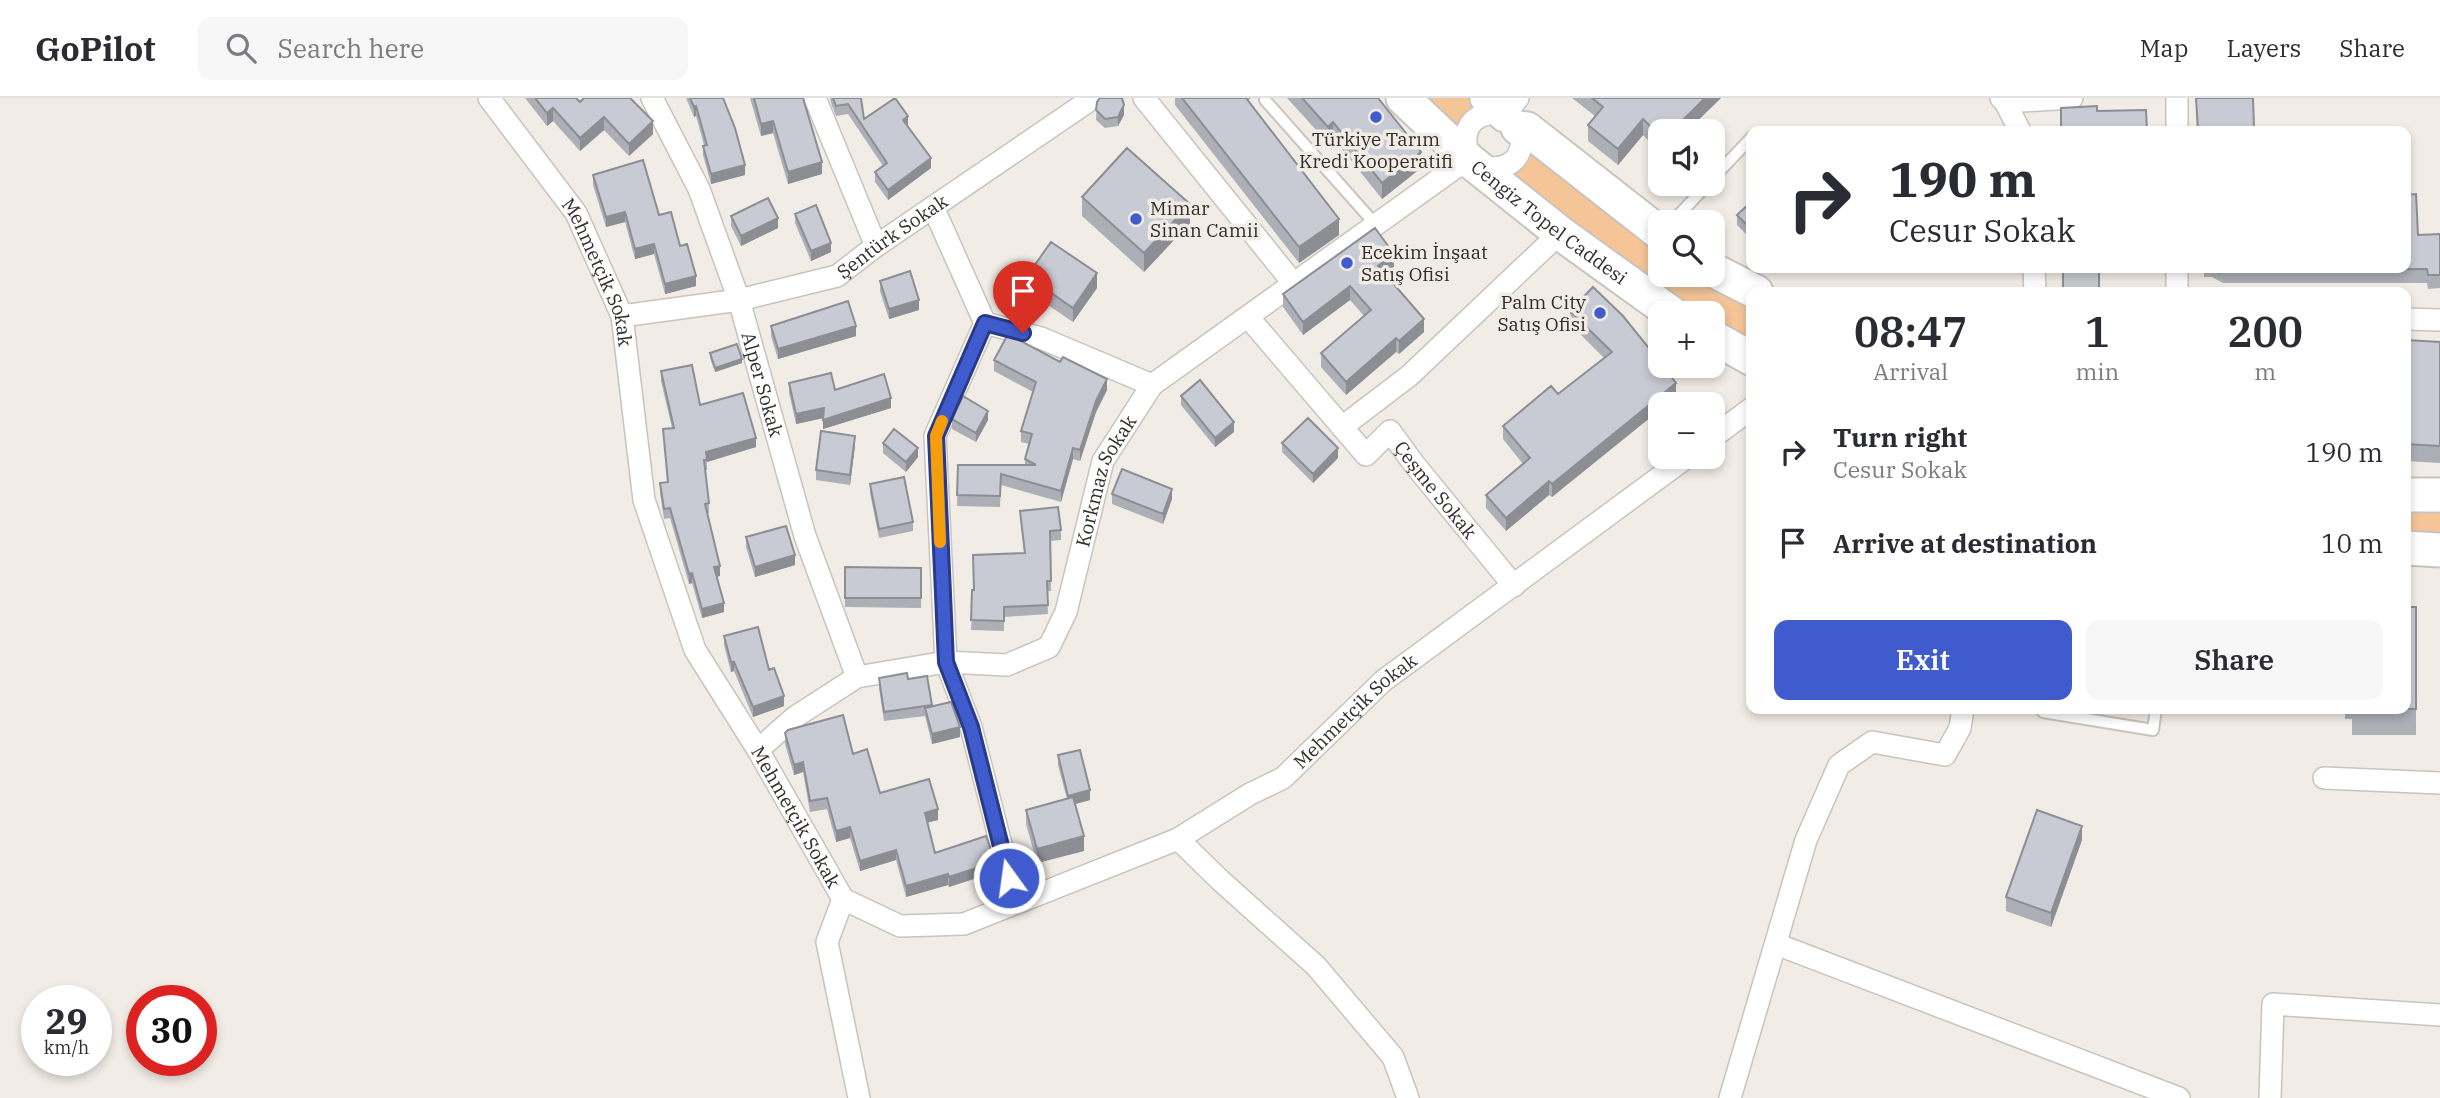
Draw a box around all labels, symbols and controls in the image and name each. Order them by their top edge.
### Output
search box [198,17,688,80]
text: GoPilot [35,27,156,70]
icon: search [222,29,260,67]
text: Search here [278,31,424,65]
text: Map [2140,32,2188,64]
text: Layers [2226,32,2301,64]
text: Share [2339,32,2405,64]
marker: Türkiye Tarım Kredi Kooperatifi [1368,109,1384,125]
map controls [1648,119,1725,469]
button: sound [1648,119,1725,196]
place label: Türkiye Tarım Kredi Kooperatifi [1299,127,1453,173]
text: 190 m [1889,147,2036,210]
icon: right [1774,154,1865,245]
street label: Cengiz Topel Caddesi [1466,155,1632,290]
street label: Şentürk Sokak [832,189,952,284]
street label: Mehmetçik Sokak [557,193,638,348]
place label: Mimar Sinan Camii [1150,196,1259,242]
text: Cesur Sokak [1889,209,2075,251]
button: search [1648,210,1725,287]
marker: Mimar Sinan Camii [1128,211,1144,227]
place label: Ecekim İnşaat Satış Ofisi [1361,240,1488,286]
marker: Ecekim İnşaat Satış Ofisi [1339,255,1355,271]
pin [993,261,1053,333]
icon: arrive [1004,272,1042,310]
place label: Palm City Satış Ofisi [1497,290,1587,336]
button: + [1648,301,1725,378]
text: 08:47 [1854,304,1967,359]
text: 1 [2085,304,2110,359]
text: 200 [2227,304,2303,359]
marker: Palm City Satış Ofisi [1592,305,1608,321]
street label: Alper Sokak [736,329,789,440]
text: Arrival [1873,356,1948,386]
text: min [2075,356,2119,386]
text: m [2254,356,2276,386]
button: − [1648,392,1725,469]
street label: Korkmaz Sokak [1070,410,1141,549]
text: Turn right [1833,420,1967,454]
icon: right [1774,433,1812,471]
text: 190 m [2305,435,2383,469]
street label: Çeşme Sokak [1389,436,1482,544]
text: Cesur Sokak [1833,454,1967,484]
icon: arrive [1774,524,1812,562]
text: Arrive at destination [1833,526,2097,560]
text: 10 m [2321,526,2383,560]
button: Exit [1774,620,2072,700]
button: Share [2086,620,2383,700]
street label: Mehmetçik Sokak [1288,648,1422,774]
street label: Mehmetçik Sokak [746,742,846,892]
position arrow [972,841,1046,915]
speed limit sign: 30 [126,985,217,1076]
text: 29 [45,998,88,1044]
text: km/h [44,1036,89,1059]

